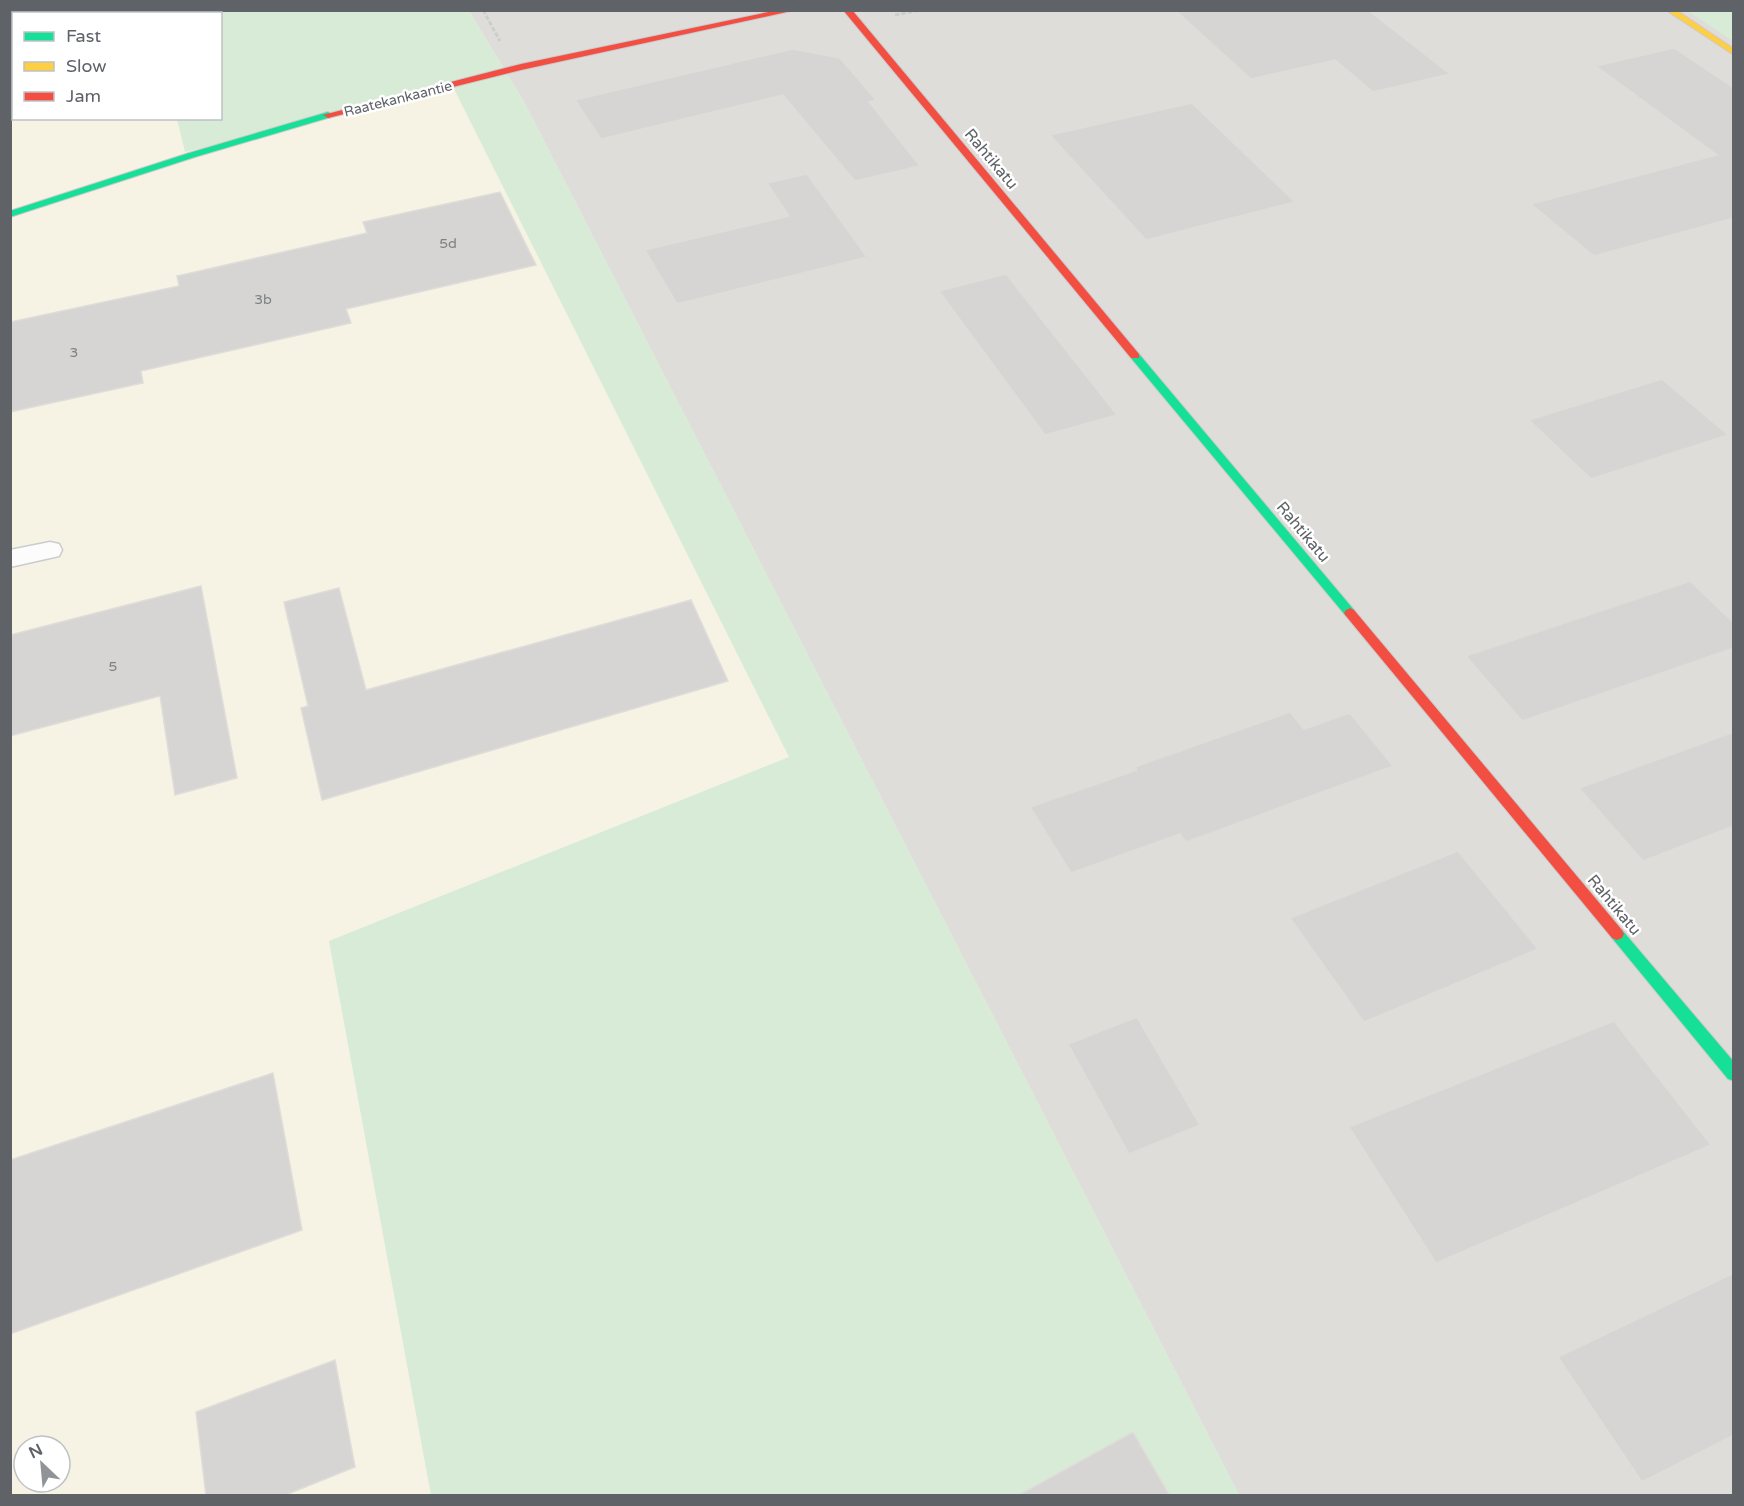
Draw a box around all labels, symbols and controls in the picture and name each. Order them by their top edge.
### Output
legend [12,12,222,120]
text: Fast [66,25,101,47]
text: Slow [66,55,107,77]
street label: Raatekankaantie [342,77,454,121]
text: Jam [66,85,101,107]
street label: Rahtikatu [960,125,1022,193]
house number: 5d [439,235,457,252]
house number: 3b [254,291,272,308]
house number: 3 [70,344,78,361]
street label: Rahtikatu [1272,498,1334,566]
house number: 5 [109,658,117,675]
street label: Rahtikatu [1583,871,1645,939]
north arrow [12,1434,72,1494]
text: N [26,1440,46,1463]

